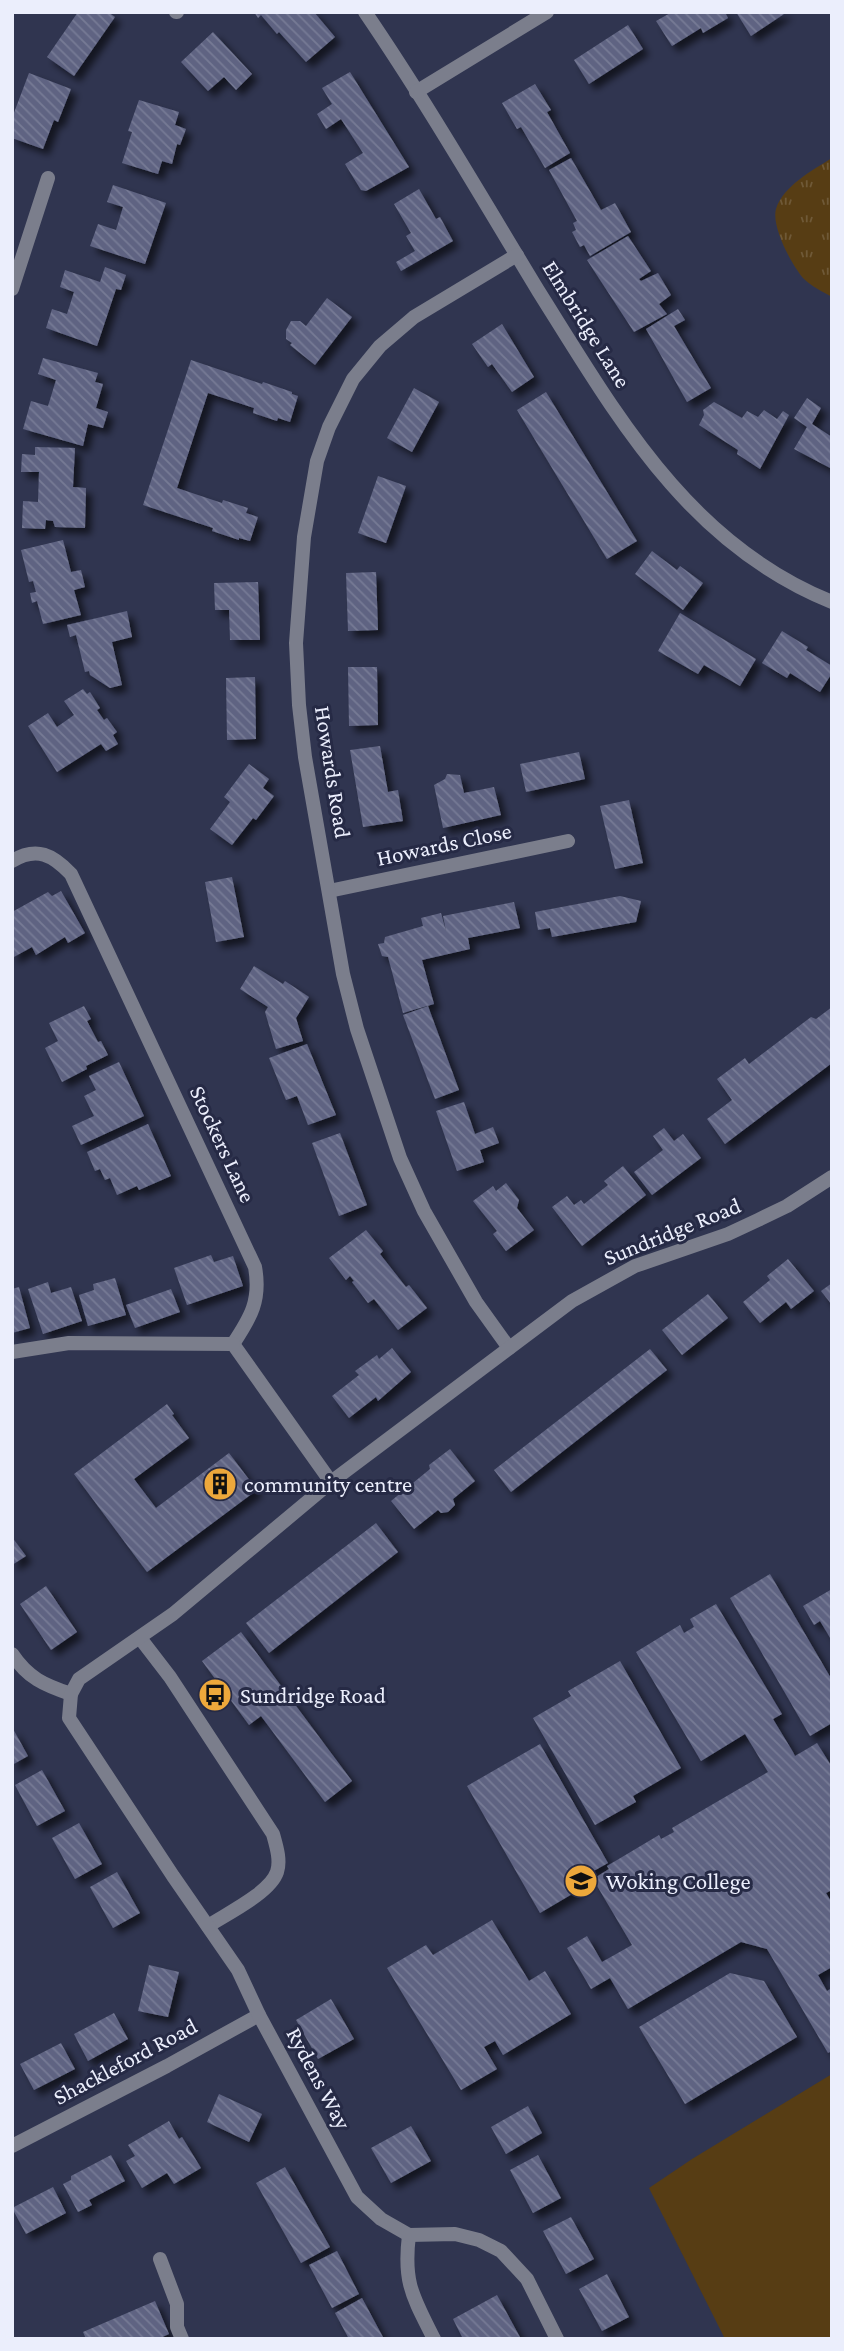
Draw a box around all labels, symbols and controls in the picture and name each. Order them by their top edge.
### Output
street label: Elmbridge Lane [538,256,636,392]
street label: Howards Road [310,704,356,840]
street label: Howards Close [374,817,514,871]
street label: Stockers Lane [185,1081,261,1207]
street label: Sundridge Road [600,1192,744,1270]
building icon: community centre [201,1465,239,1503]
place label: community centre [244,1471,412,1497]
bus stop icon: Sundridge Road [196,1676,234,1714]
place label: Sundridge Road [240,1682,386,1708]
school or university icon: Woking College [562,1862,600,1900]
place label: Woking College [606,1868,751,1894]
street label: Shackleford Road [49,2012,201,2110]
street label: Rydens Way [281,2023,357,2134]

